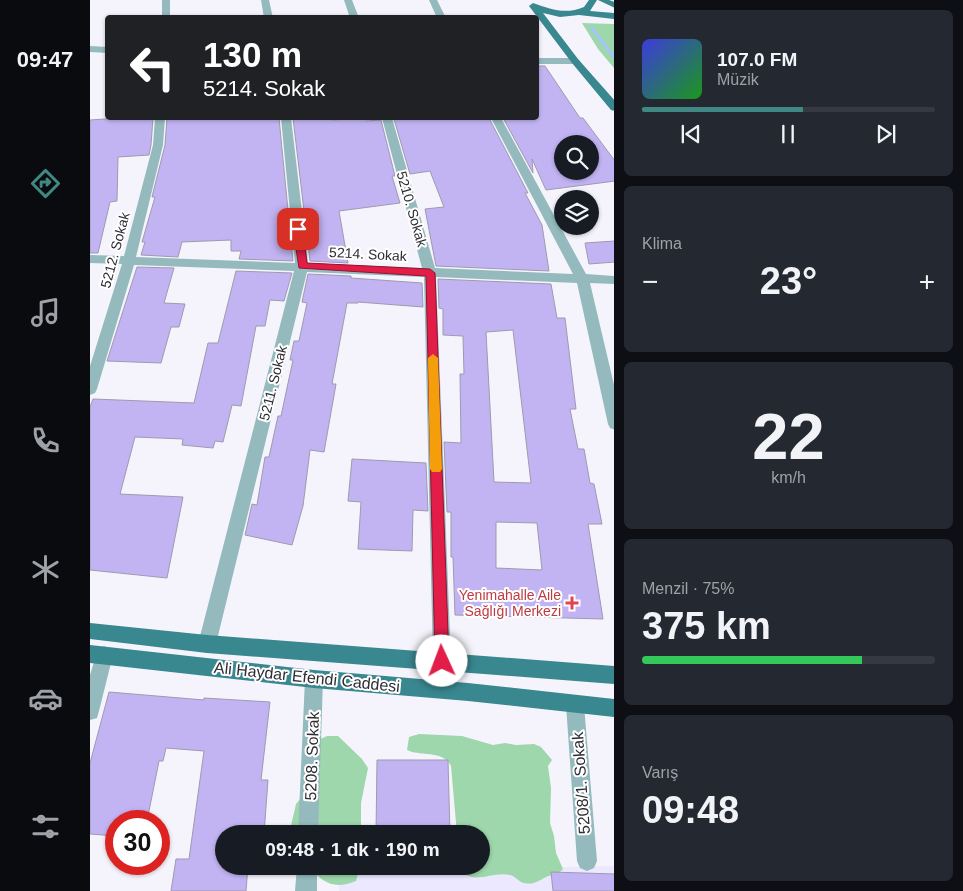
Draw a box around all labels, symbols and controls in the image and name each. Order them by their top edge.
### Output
icon: left [120,35,185,100]
text: 130 m [203,35,302,74]
text: 09:47 [17,47,73,72]
text: 107.0 FM [717,49,797,70]
text: Müzik [717,71,759,88]
text: 5214. Sokak [203,76,325,101]
icon: previous [677,120,705,148]
icon: pause [774,120,802,148]
icon: next [872,120,900,148]
map controls [554,135,599,235]
button: search [554,135,599,180]
icon: directions [28,166,63,201]
street label: 5210. Sokak [394,169,431,250]
button: layers [554,190,599,235]
pin [277,208,319,250]
street label: 5212. Sokak [97,209,133,290]
icon: arrive [284,215,312,243]
text: Klima [642,235,682,252]
street label: 5214. Sokak [329,244,408,264]
text: 23° [760,260,817,302]
text: − [642,266,658,297]
text: + [919,266,935,297]
icon: music [28,295,63,330]
street label: 5211. Sokak [256,343,290,422]
text: 22 [752,400,825,473]
icon: phone [28,423,63,458]
text: km/h [771,469,806,486]
icon: climate [28,552,63,587]
text: Menzil · 75% [642,580,734,597]
place label: Yenimahalle Aile Sağlığı Merkezi [459,587,561,619]
marker: Yenimahalle Aile Sağlığı Merkezi [565,596,579,610]
text: 375 km [642,605,771,647]
position arrow [415,634,467,686]
street label: Ali Haydar Efendi Caddesi [213,659,401,695]
icon: car [28,681,63,716]
street label: 5208. Sokak [302,710,322,801]
street label: 5208/1. Sokak [569,730,593,835]
text: Varış [642,764,678,781]
text: 09:48 [642,789,739,831]
icon: filters [28,809,63,844]
speed limit sign: 30 [105,810,170,875]
text: 09:48 · 1 dk · 190 m [265,839,440,860]

